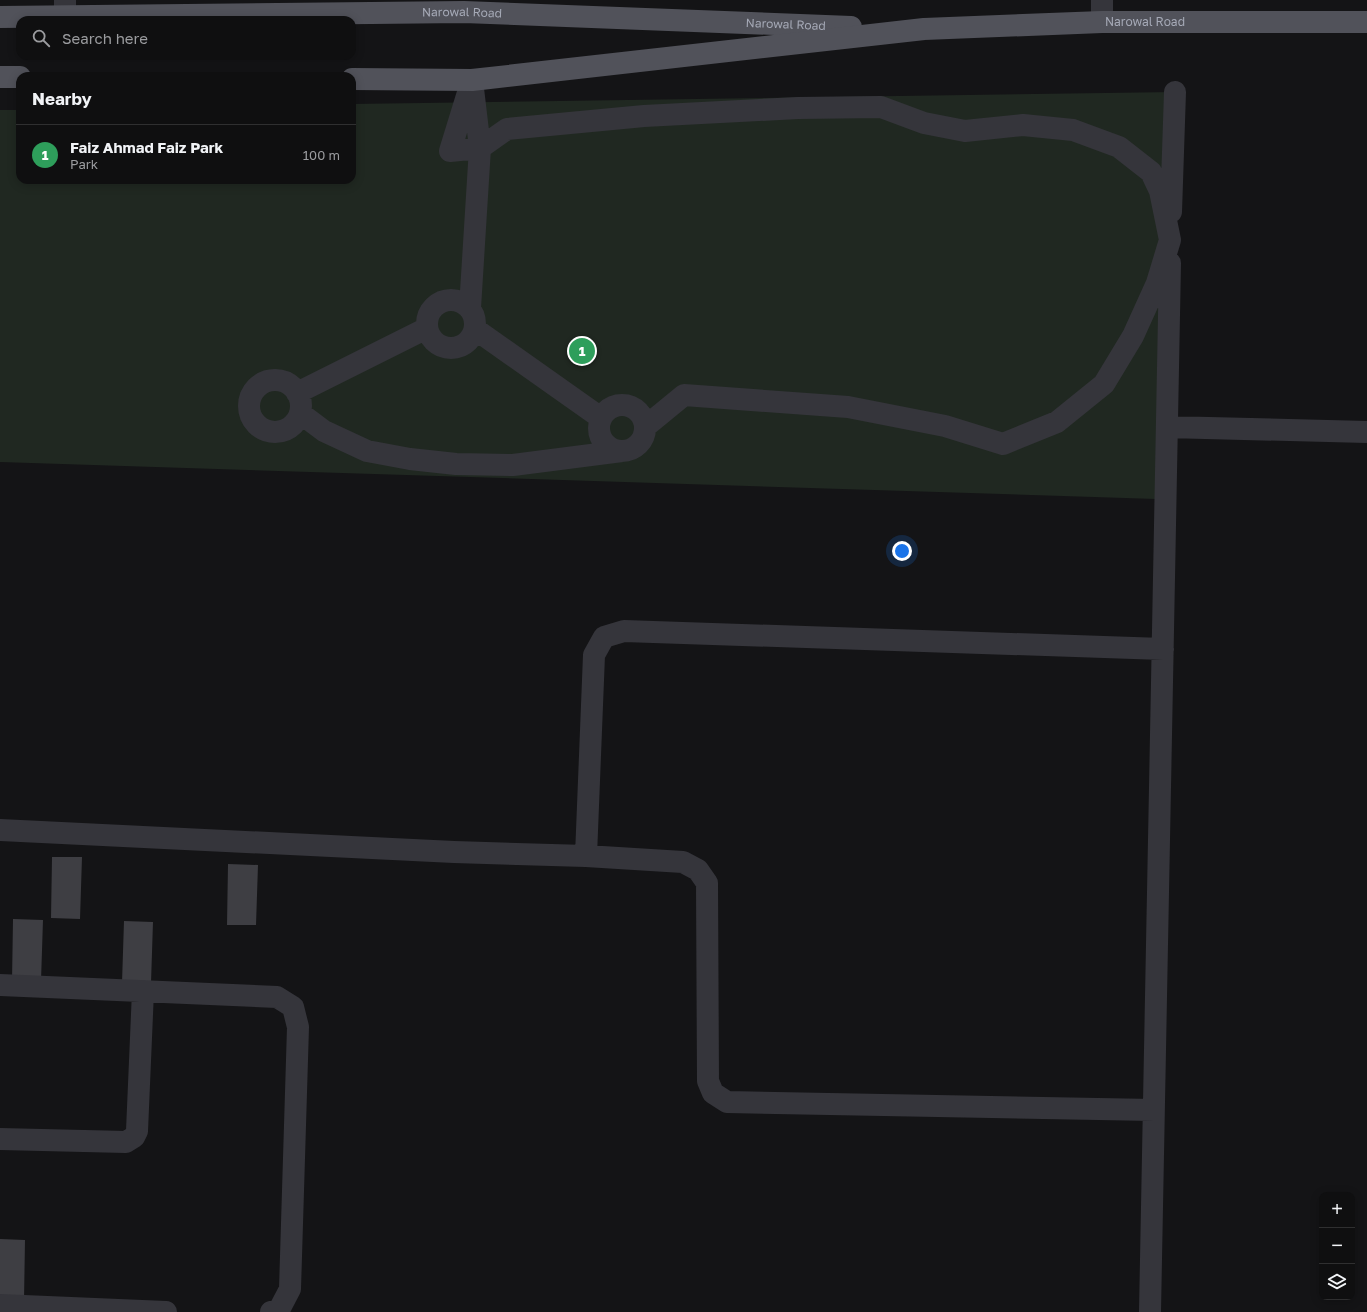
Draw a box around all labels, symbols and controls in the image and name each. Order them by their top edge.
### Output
street label: Narowal Road [422,4,502,20]
street label: Narowal Road [1105,14,1185,29]
street label: Narowal Road [745,15,826,33]
search box [16,16,356,60]
icon: search [30,27,52,49]
text: Search here [62,29,148,47]
text: Nearby [32,88,92,109]
text: Faiz Ahmad Faiz Park [70,138,223,156]
text: 1 [42,147,48,163]
text: 100 m [303,147,340,163]
text: Park [70,156,98,172]
pin: 1 [569,336,595,366]
your location [892,541,912,561]
map controls [1319,1192,1355,1300]
button: + [1319,1192,1355,1228]
button: − [1319,1228,1355,1264]
button: layers [1319,1264,1355,1300]

